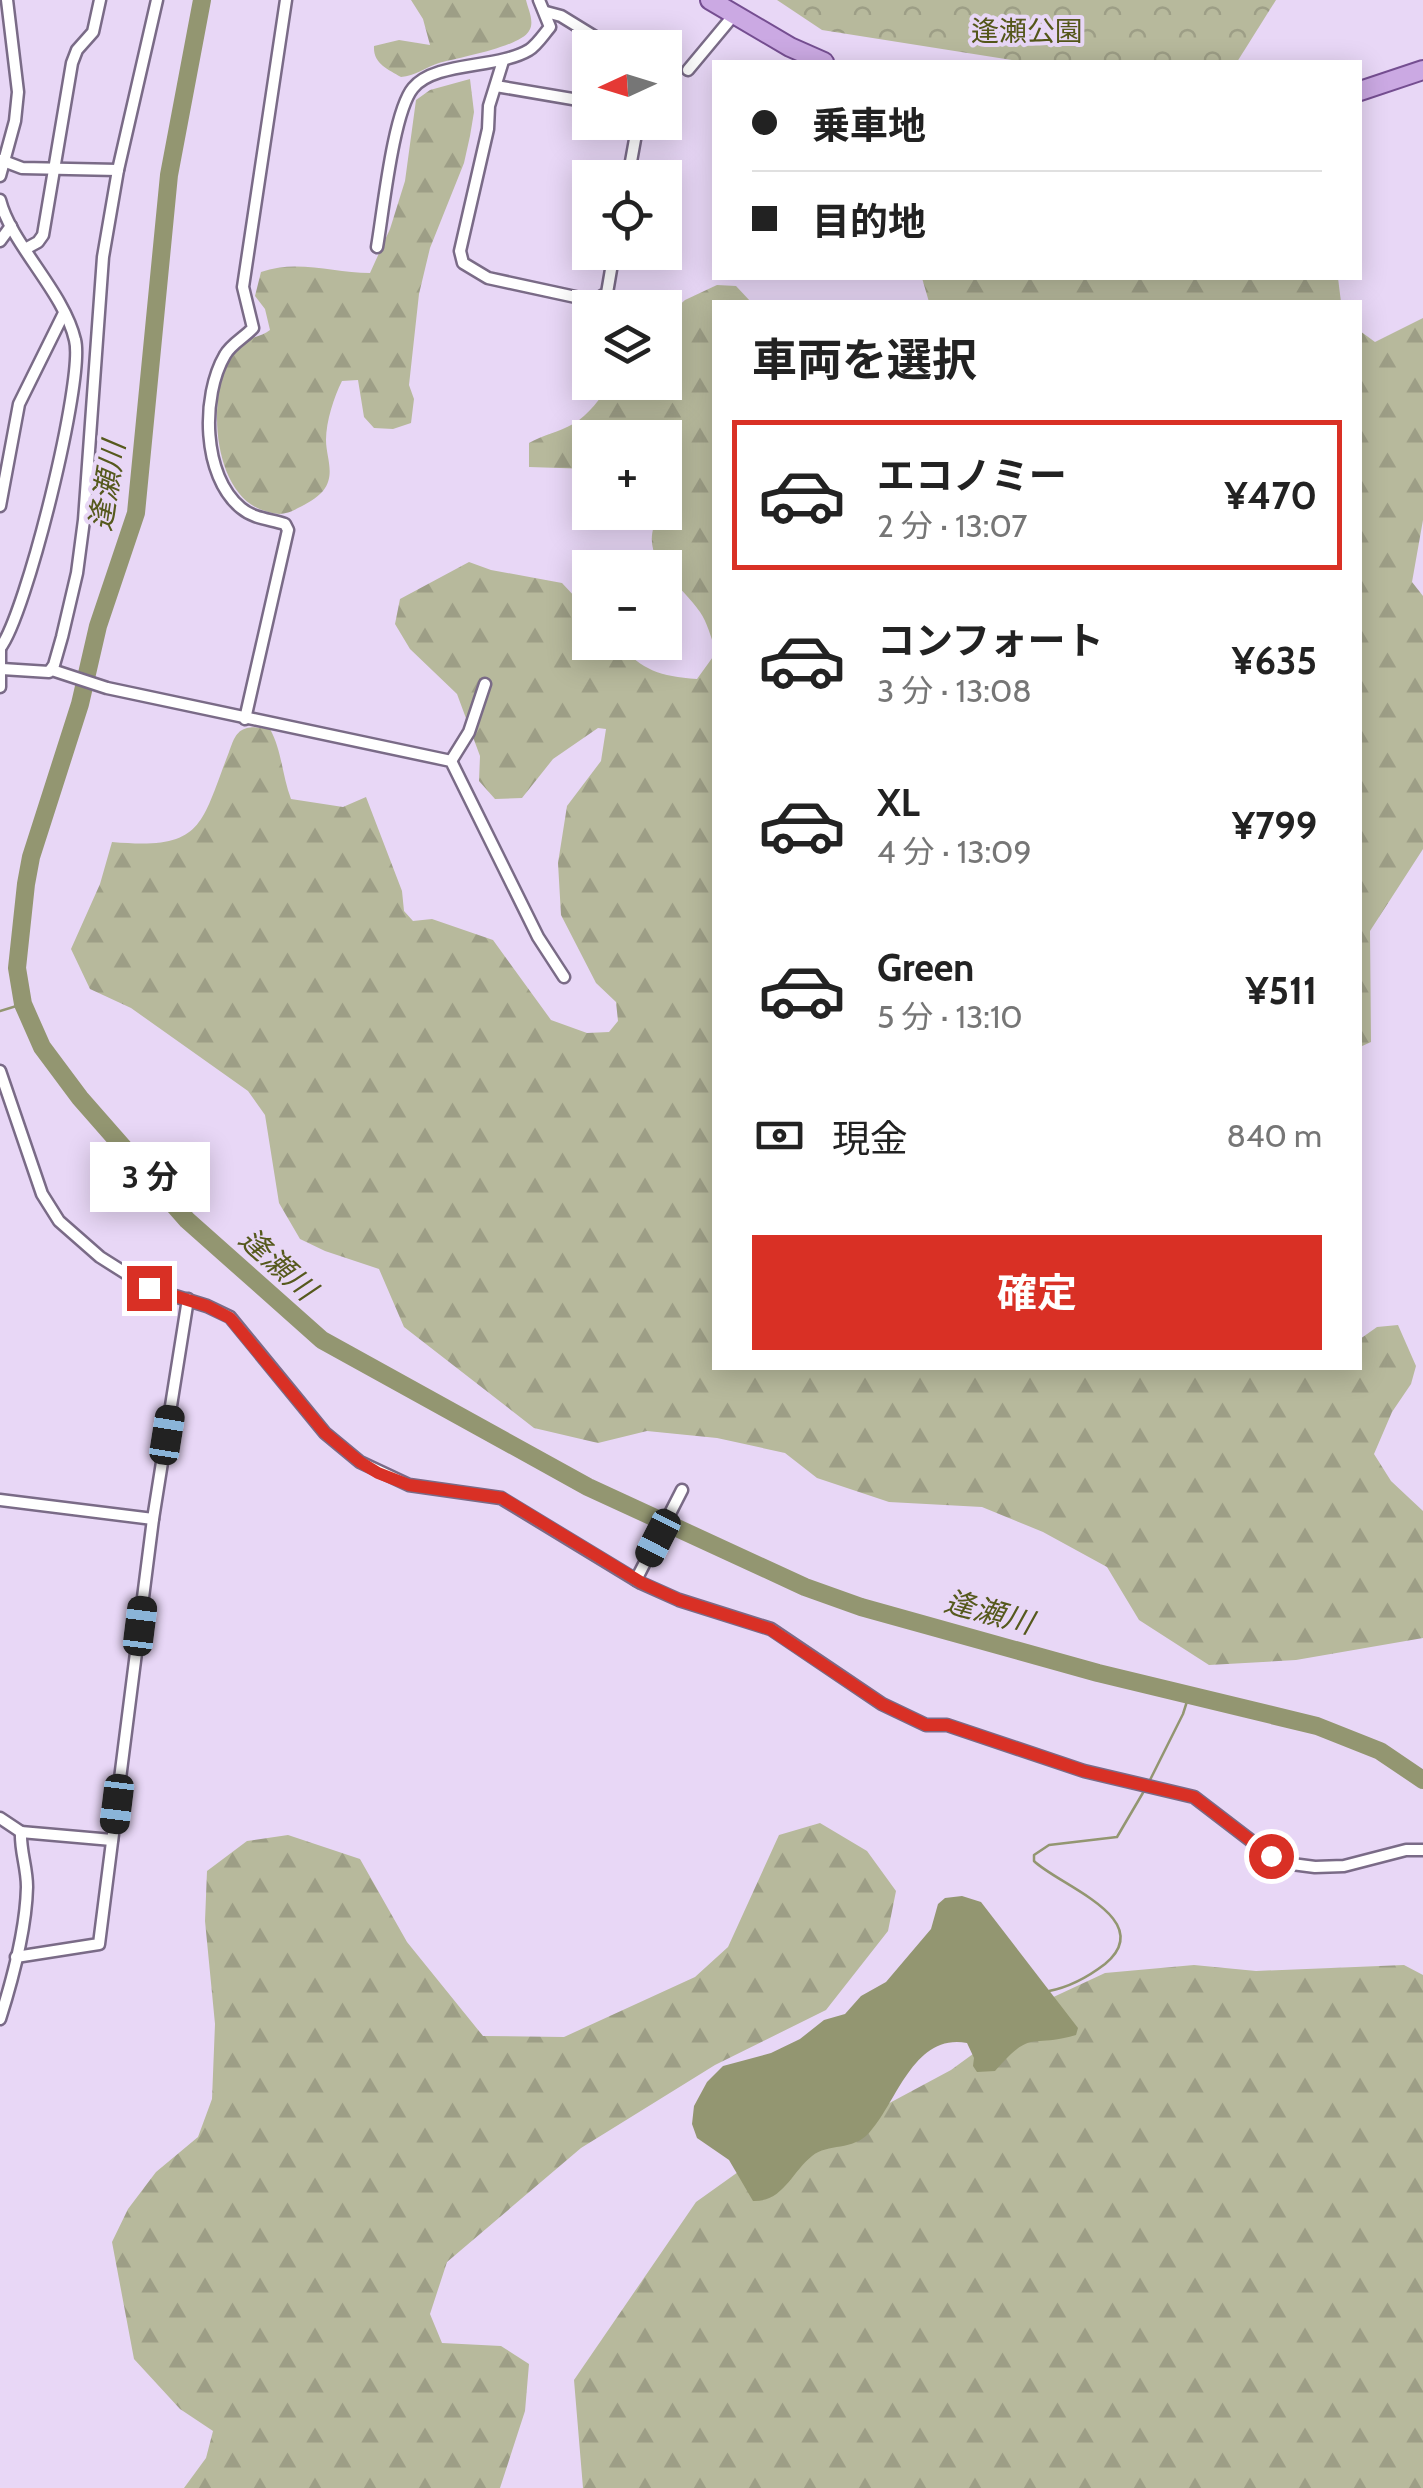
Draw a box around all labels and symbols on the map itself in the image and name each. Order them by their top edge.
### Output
park label: 逢瀬公園 [971,14,1083,48]
north arrow [572,30,682,140]
water label: 逢瀬川 [82,436,133,533]
callout: 3 分 [89,1143,209,1213]
water label: 逢瀬川 [232,1220,326,1310]
route end [127,1266,172,1311]
car [147,1403,187,1467]
car [631,1504,685,1572]
water label: 逢瀬川 [941,1582,1040,1642]
car [121,1594,159,1658]
car [98,1772,136,1836]
route start [1249,1834,1294,1879]

